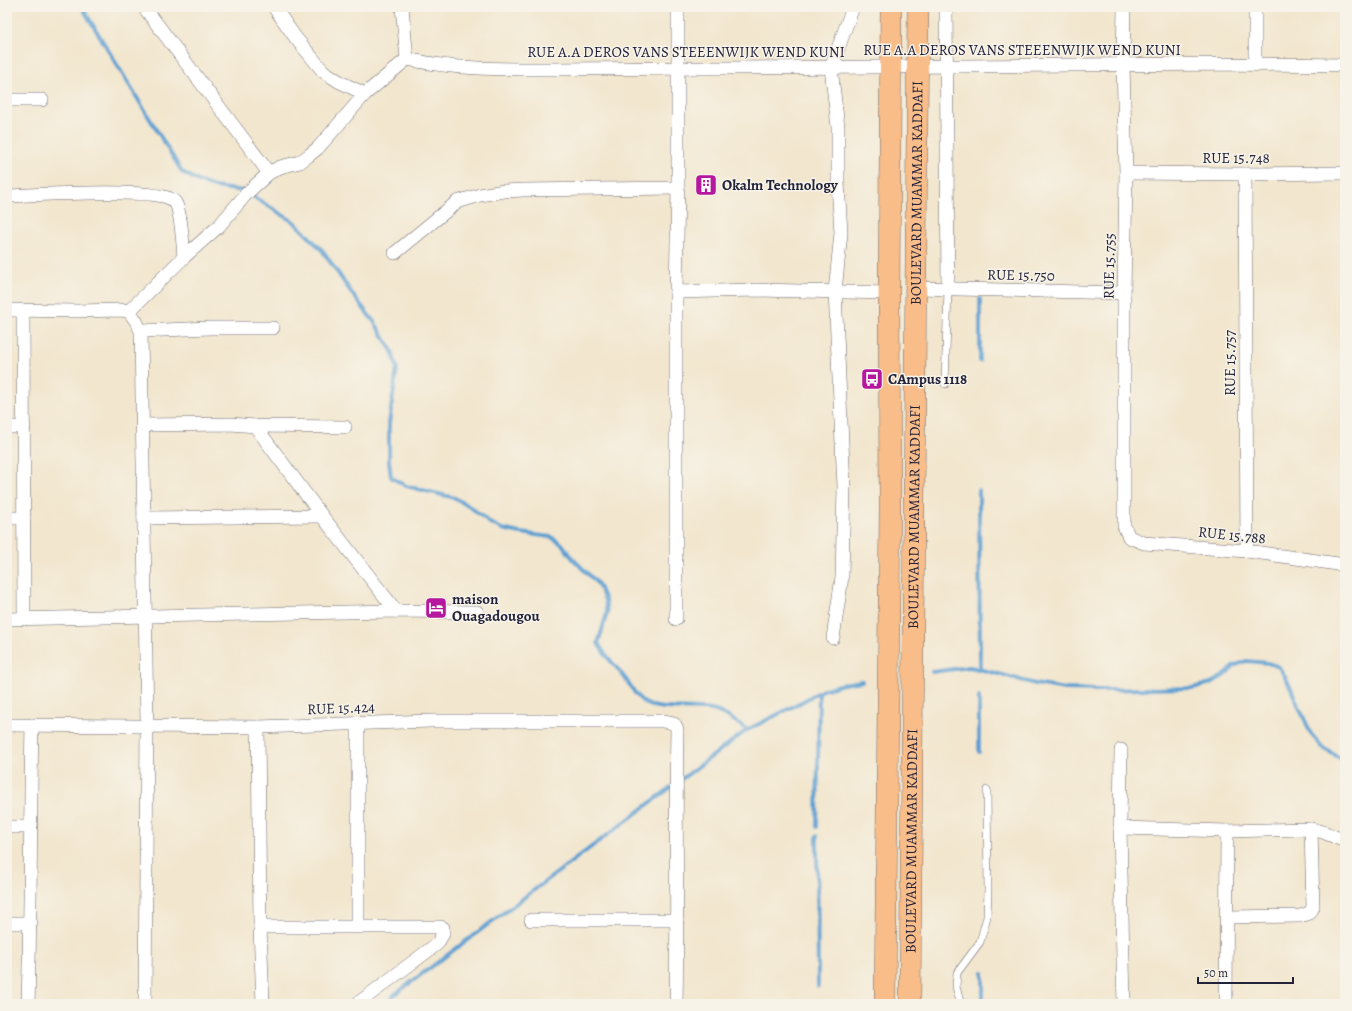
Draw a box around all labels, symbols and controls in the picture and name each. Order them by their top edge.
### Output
street label: RUE A.A DEROS VANS STEEENWIJK WEND KUNI [863,40,1181,60]
street label: RUE A.A DEROS VANS STEEENWIJK WEND KUNI [527,42,845,62]
street label: BOULEVARD MUAMMAR KADDAFI [906,81,927,305]
street label: RUE 15.748 [1202,148,1270,168]
building icon: Okalm Technology [693,172,719,198]
place label: Okalm Technology [722,175,839,195]
street label: RUE 15.755 [1098,233,1120,299]
street label: RUE 15.750 [987,264,1055,286]
street label: RUE 15.757 [1220,329,1240,396]
bus stop icon: CAmpus 1118 [859,366,885,392]
place label: CAmpus 1118 [888,369,967,389]
street label: BOULEVARD MUAMMAR KADDAFI [903,405,925,629]
street label: RUE 15.788 [1197,522,1267,548]
place label: maison Ouagadougou [452,589,541,626]
hotel icon: maison Ouagadougou [423,595,449,621]
street label: RUE 15.424 [307,697,375,719]
street label: BOULEVARD MUAMMAR KADDAFI [900,729,922,953]
scale bar [1198,959,1293,985]
text: 50 m [1204,965,1228,981]

